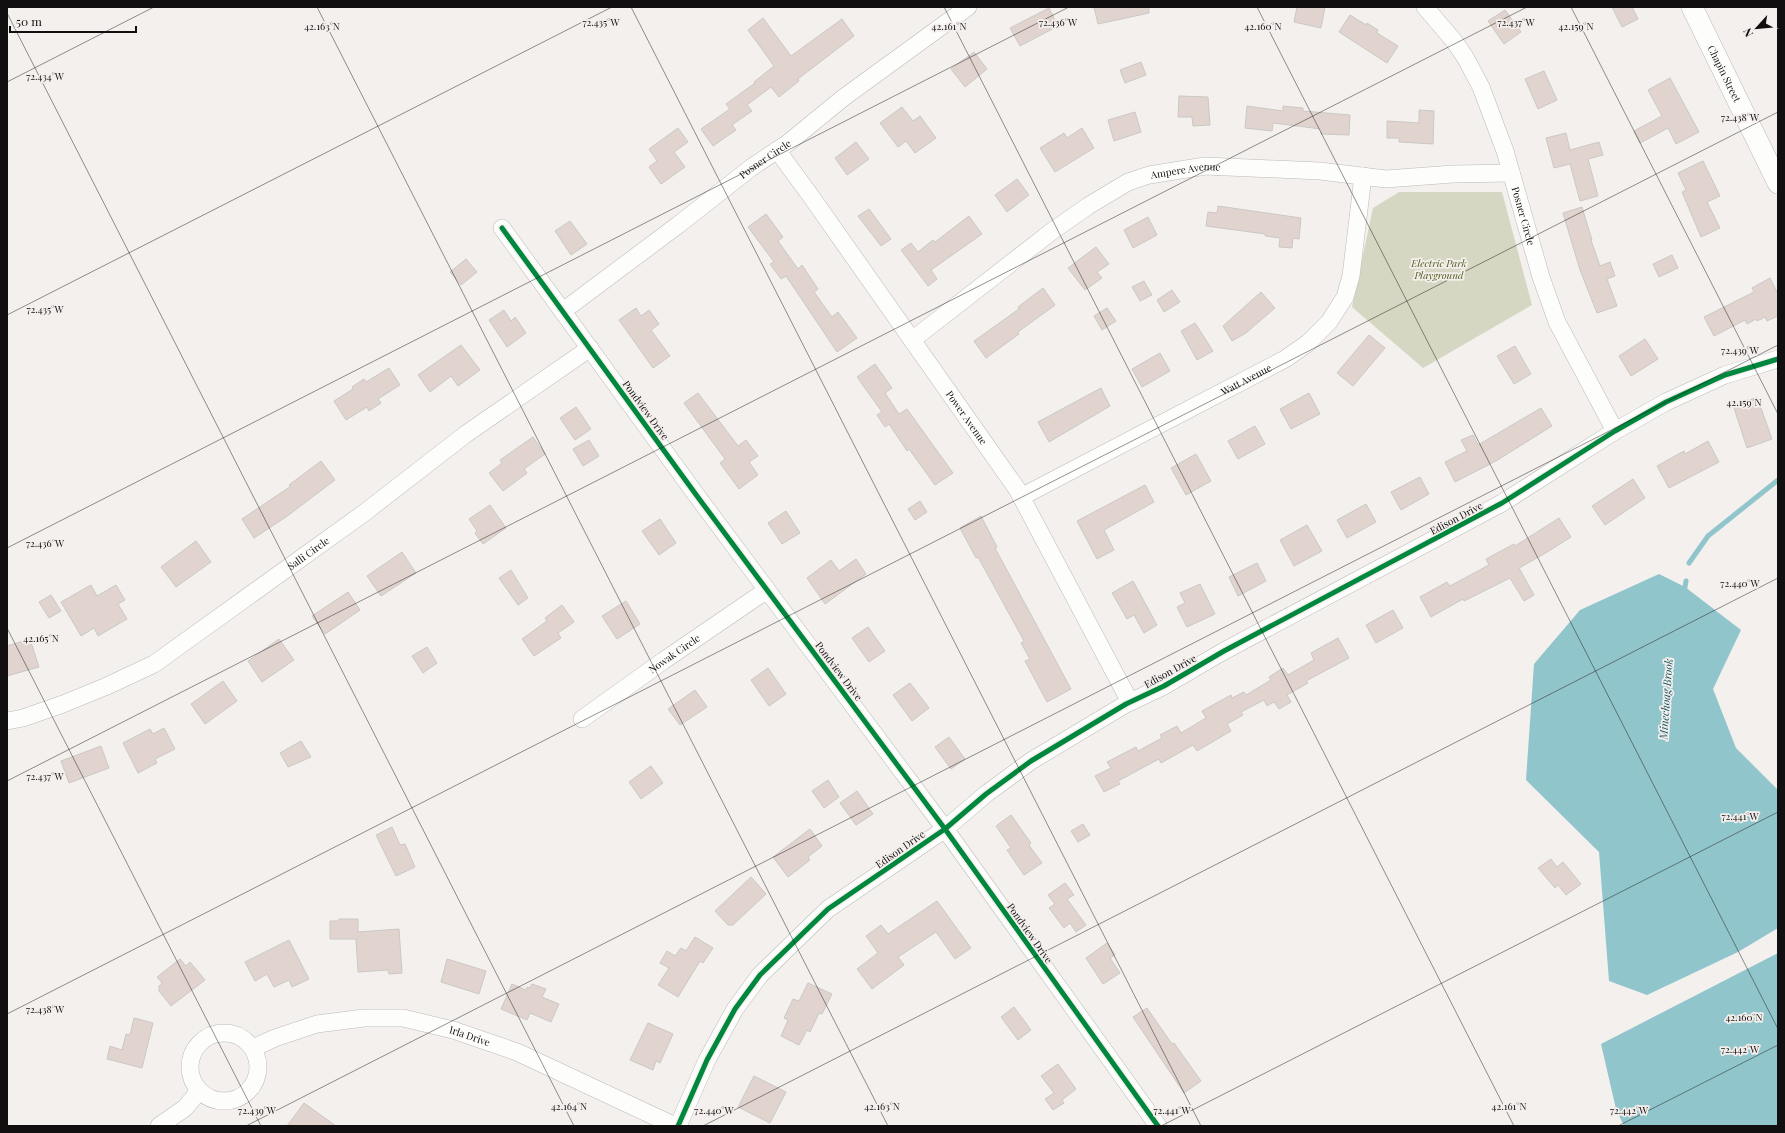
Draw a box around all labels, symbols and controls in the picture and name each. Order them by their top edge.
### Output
scale bar [10,8,136,34]
north arrow [1737,8,1777,48]
text: 50 m [16,13,42,29]
text: 72.435°W [582,15,620,29]
text: 72.436°W [1039,15,1078,29]
text: 72.437°W [1497,15,1535,29]
text: 42.163°N [304,19,340,33]
text: 42.161°N [931,19,967,33]
text: 42.160°N [1244,19,1282,33]
text: 42.159°N [1558,19,1594,33]
text: N [1739,26,1756,40]
street label: Chapin Street [1705,43,1745,105]
text: 72.434°W [26,69,65,83]
text: 72.438°W [1721,110,1760,124]
street label: Posner Circle [736,136,794,182]
street label: Ampere Avenue [1149,159,1221,182]
street label: Posner Circle [1509,185,1539,247]
park label: Electric Park Playground [1410,256,1467,282]
text: 72.435°W [26,302,64,316]
text: 72.439°W [1721,343,1760,357]
street label: Watt Avenue [1217,360,1274,399]
street label: Pondview Drive [620,377,672,443]
street label: Power Avenue [943,388,991,447]
text: 42.159°N [1726,395,1762,409]
street label: Edison Drive [1427,498,1485,538]
street label: Salli Circle [284,533,332,573]
text: 72.436°W [26,536,65,550]
text: 72.440°W [1720,576,1761,590]
text: 42.165°N [23,631,59,645]
street label: Nowak Circle [646,631,703,676]
street label: Pondview Drive [812,639,866,703]
street label: Edison Drive [1141,651,1199,691]
water label: Minechoag Brook [1655,658,1676,741]
text: 72.437°W [26,769,64,783]
text: 72.441°W [1721,809,1760,823]
street label: Edison Drive [872,827,928,871]
street label: Pondview Drive [1004,900,1056,966]
text: 72.438°W [26,1002,65,1016]
text: 42.160°N [1725,1010,1763,1024]
street label: Irla Drive [448,1022,492,1049]
text: 72.442°W [1721,1042,1760,1056]
text: 42.164°N [551,1099,587,1113]
text: 42.163°N [864,1099,900,1113]
text: 42.161°N [1491,1099,1527,1113]
text: 72.439°W [238,1103,277,1117]
text: 72.440°W [694,1103,735,1117]
text: 72.441°W [1153,1103,1192,1117]
text: 72.442°W [1610,1103,1649,1117]

